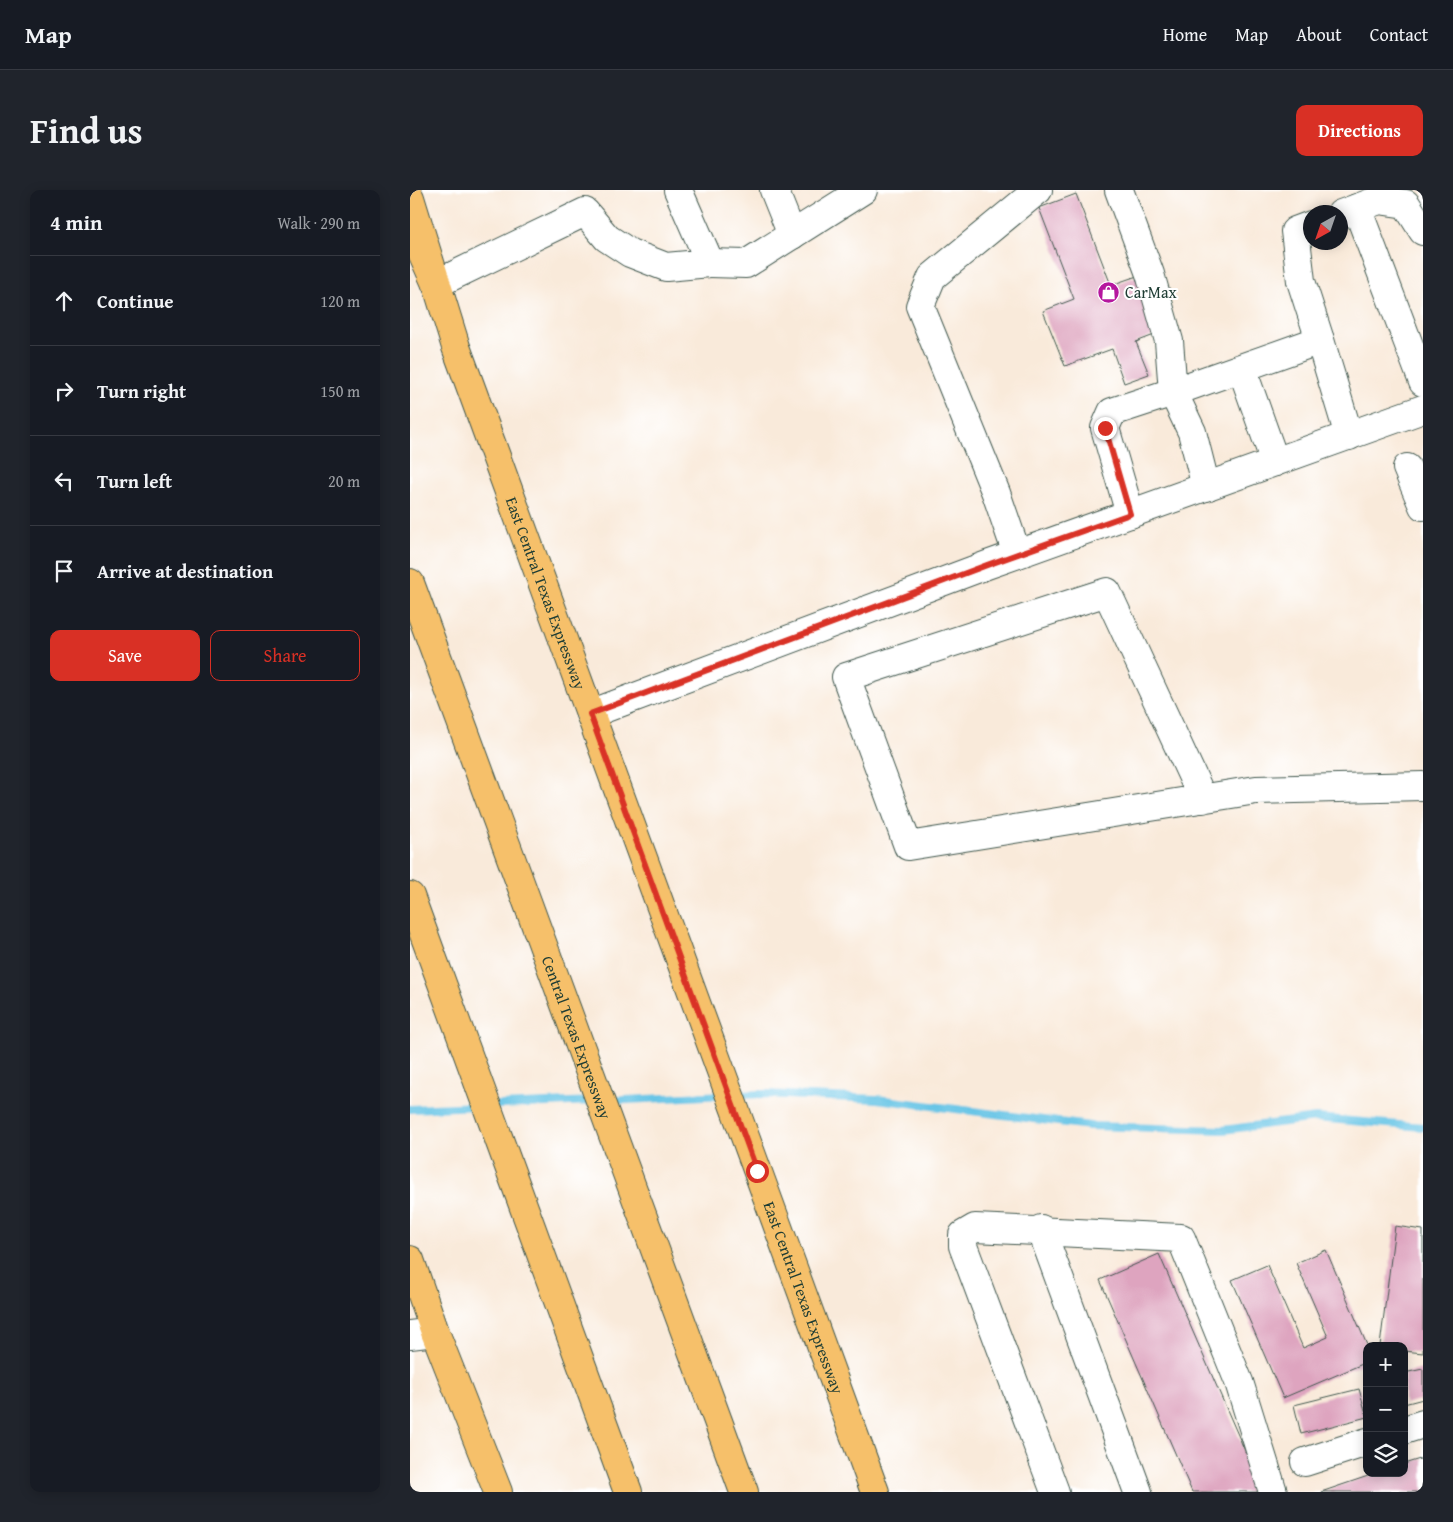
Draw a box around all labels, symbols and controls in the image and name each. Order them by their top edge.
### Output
text: Map [25,17,72,52]
text: Home [1163,21,1207,48]
text: Map [1235,21,1268,48]
text: About [1296,21,1342,48]
text: Contact [1370,21,1428,48]
text: Find us [30,105,143,156]
button: Directions [1296,105,1423,156]
north arrow [1303,205,1348,250]
text: 4 min [50,207,102,238]
text: Walk · 290 m [277,211,360,235]
shop icon: CarMax [1097,280,1121,304]
place label: CarMax [1125,280,1178,304]
icon: ahead [50,287,78,315]
text: Continue [97,287,174,315]
text: 120 m [320,289,360,313]
icon: right [50,377,78,405]
text: Turn right [97,377,186,405]
text: 150 m [320,379,360,403]
route end [1094,417,1117,440]
icon: left [50,467,78,495]
text: Turn left [97,467,172,495]
text: 20 m [328,469,360,493]
street label: East Central Texas Expressway [500,493,592,693]
icon: arrive [50,557,78,585]
text: Arrive at destination [97,557,273,585]
button: Save [50,630,200,681]
button: Share [210,630,360,681]
street label: Central Texas Expressway [536,952,618,1122]
route start [746,1160,769,1183]
street label: East Central Texas Expressway [758,1198,850,1397]
map controls [1363,1342,1408,1477]
button: + [1363,1342,1408,1387]
button: − [1363,1387,1408,1432]
button: layers [1363,1432,1408,1477]

